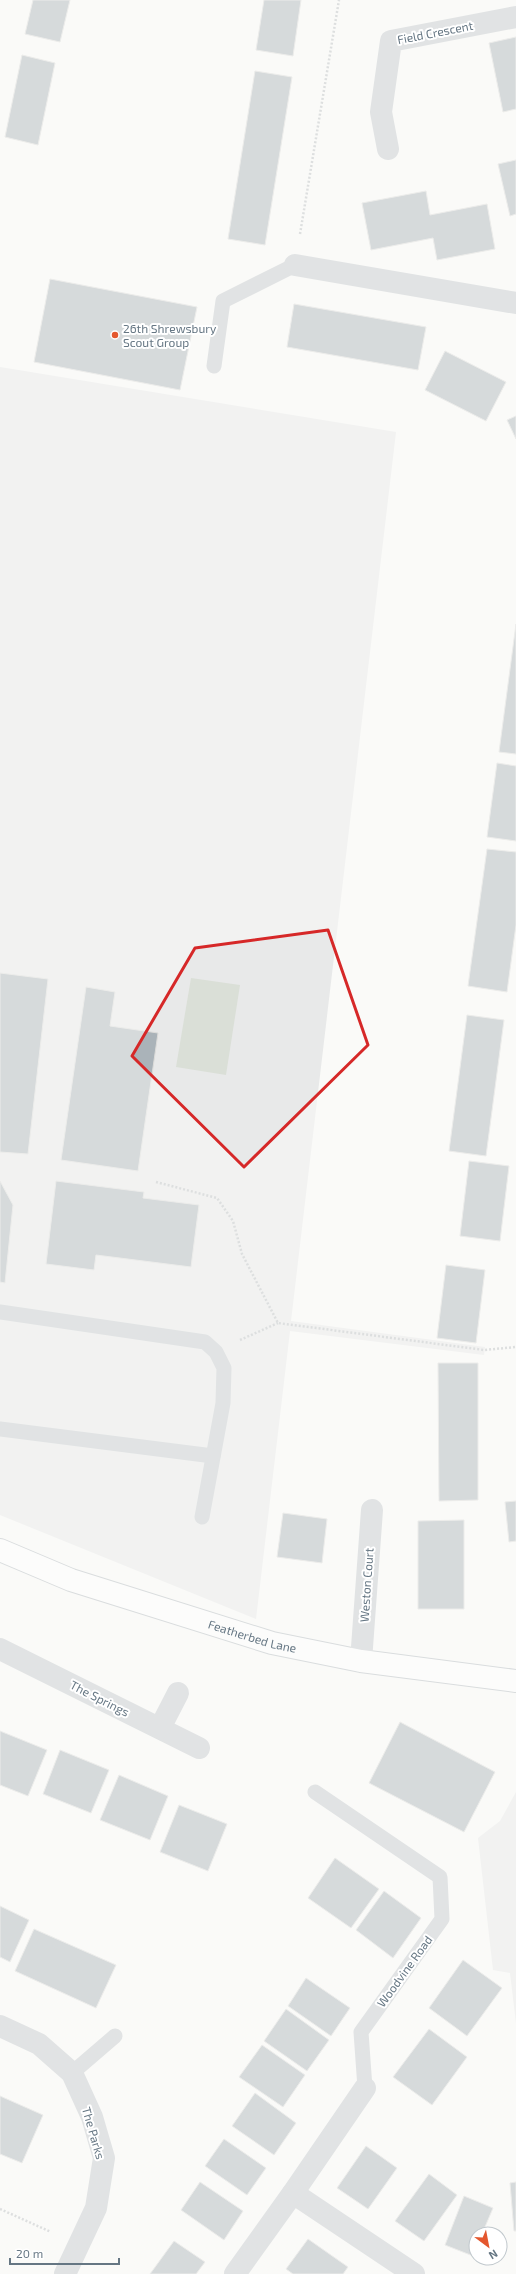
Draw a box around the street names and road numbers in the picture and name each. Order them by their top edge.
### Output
street label: Field Crescent [396,18,474,46]
street label: Weston Court [356,1547,376,1623]
street label: Featherbed Lane [207,1616,298,1655]
street label: The Springs [68,1677,132,1719]
street label: Woodvine Road [373,1933,435,2009]
street label: The Parks [80,2105,108,2161]

